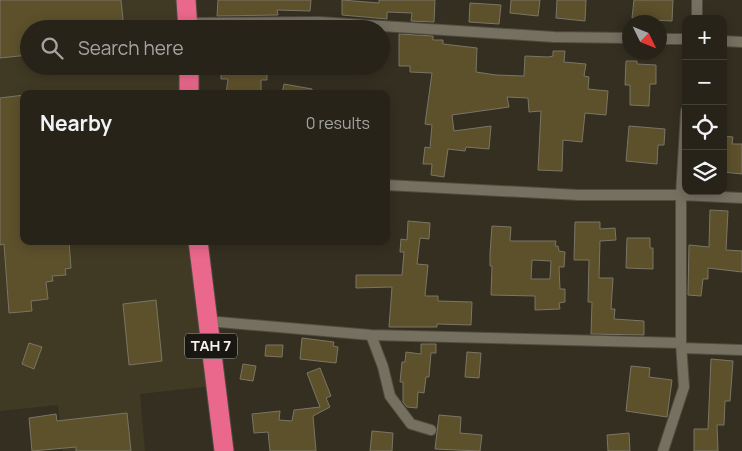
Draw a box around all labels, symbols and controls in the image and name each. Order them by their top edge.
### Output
north arrow [622,15,667,60]
map controls [682,15,727,195]
button: + [682,15,727,60]
search box [20,20,390,75]
icon: search [38,34,66,62]
text: Search here [78,35,184,61]
button: − [682,60,727,105]
button: locate [682,105,727,150]
text: Nearby [40,109,112,137]
text: 0 results [306,112,370,134]
button: layers [682,150,727,195]
road number: TAH 7 [185,334,237,358]

